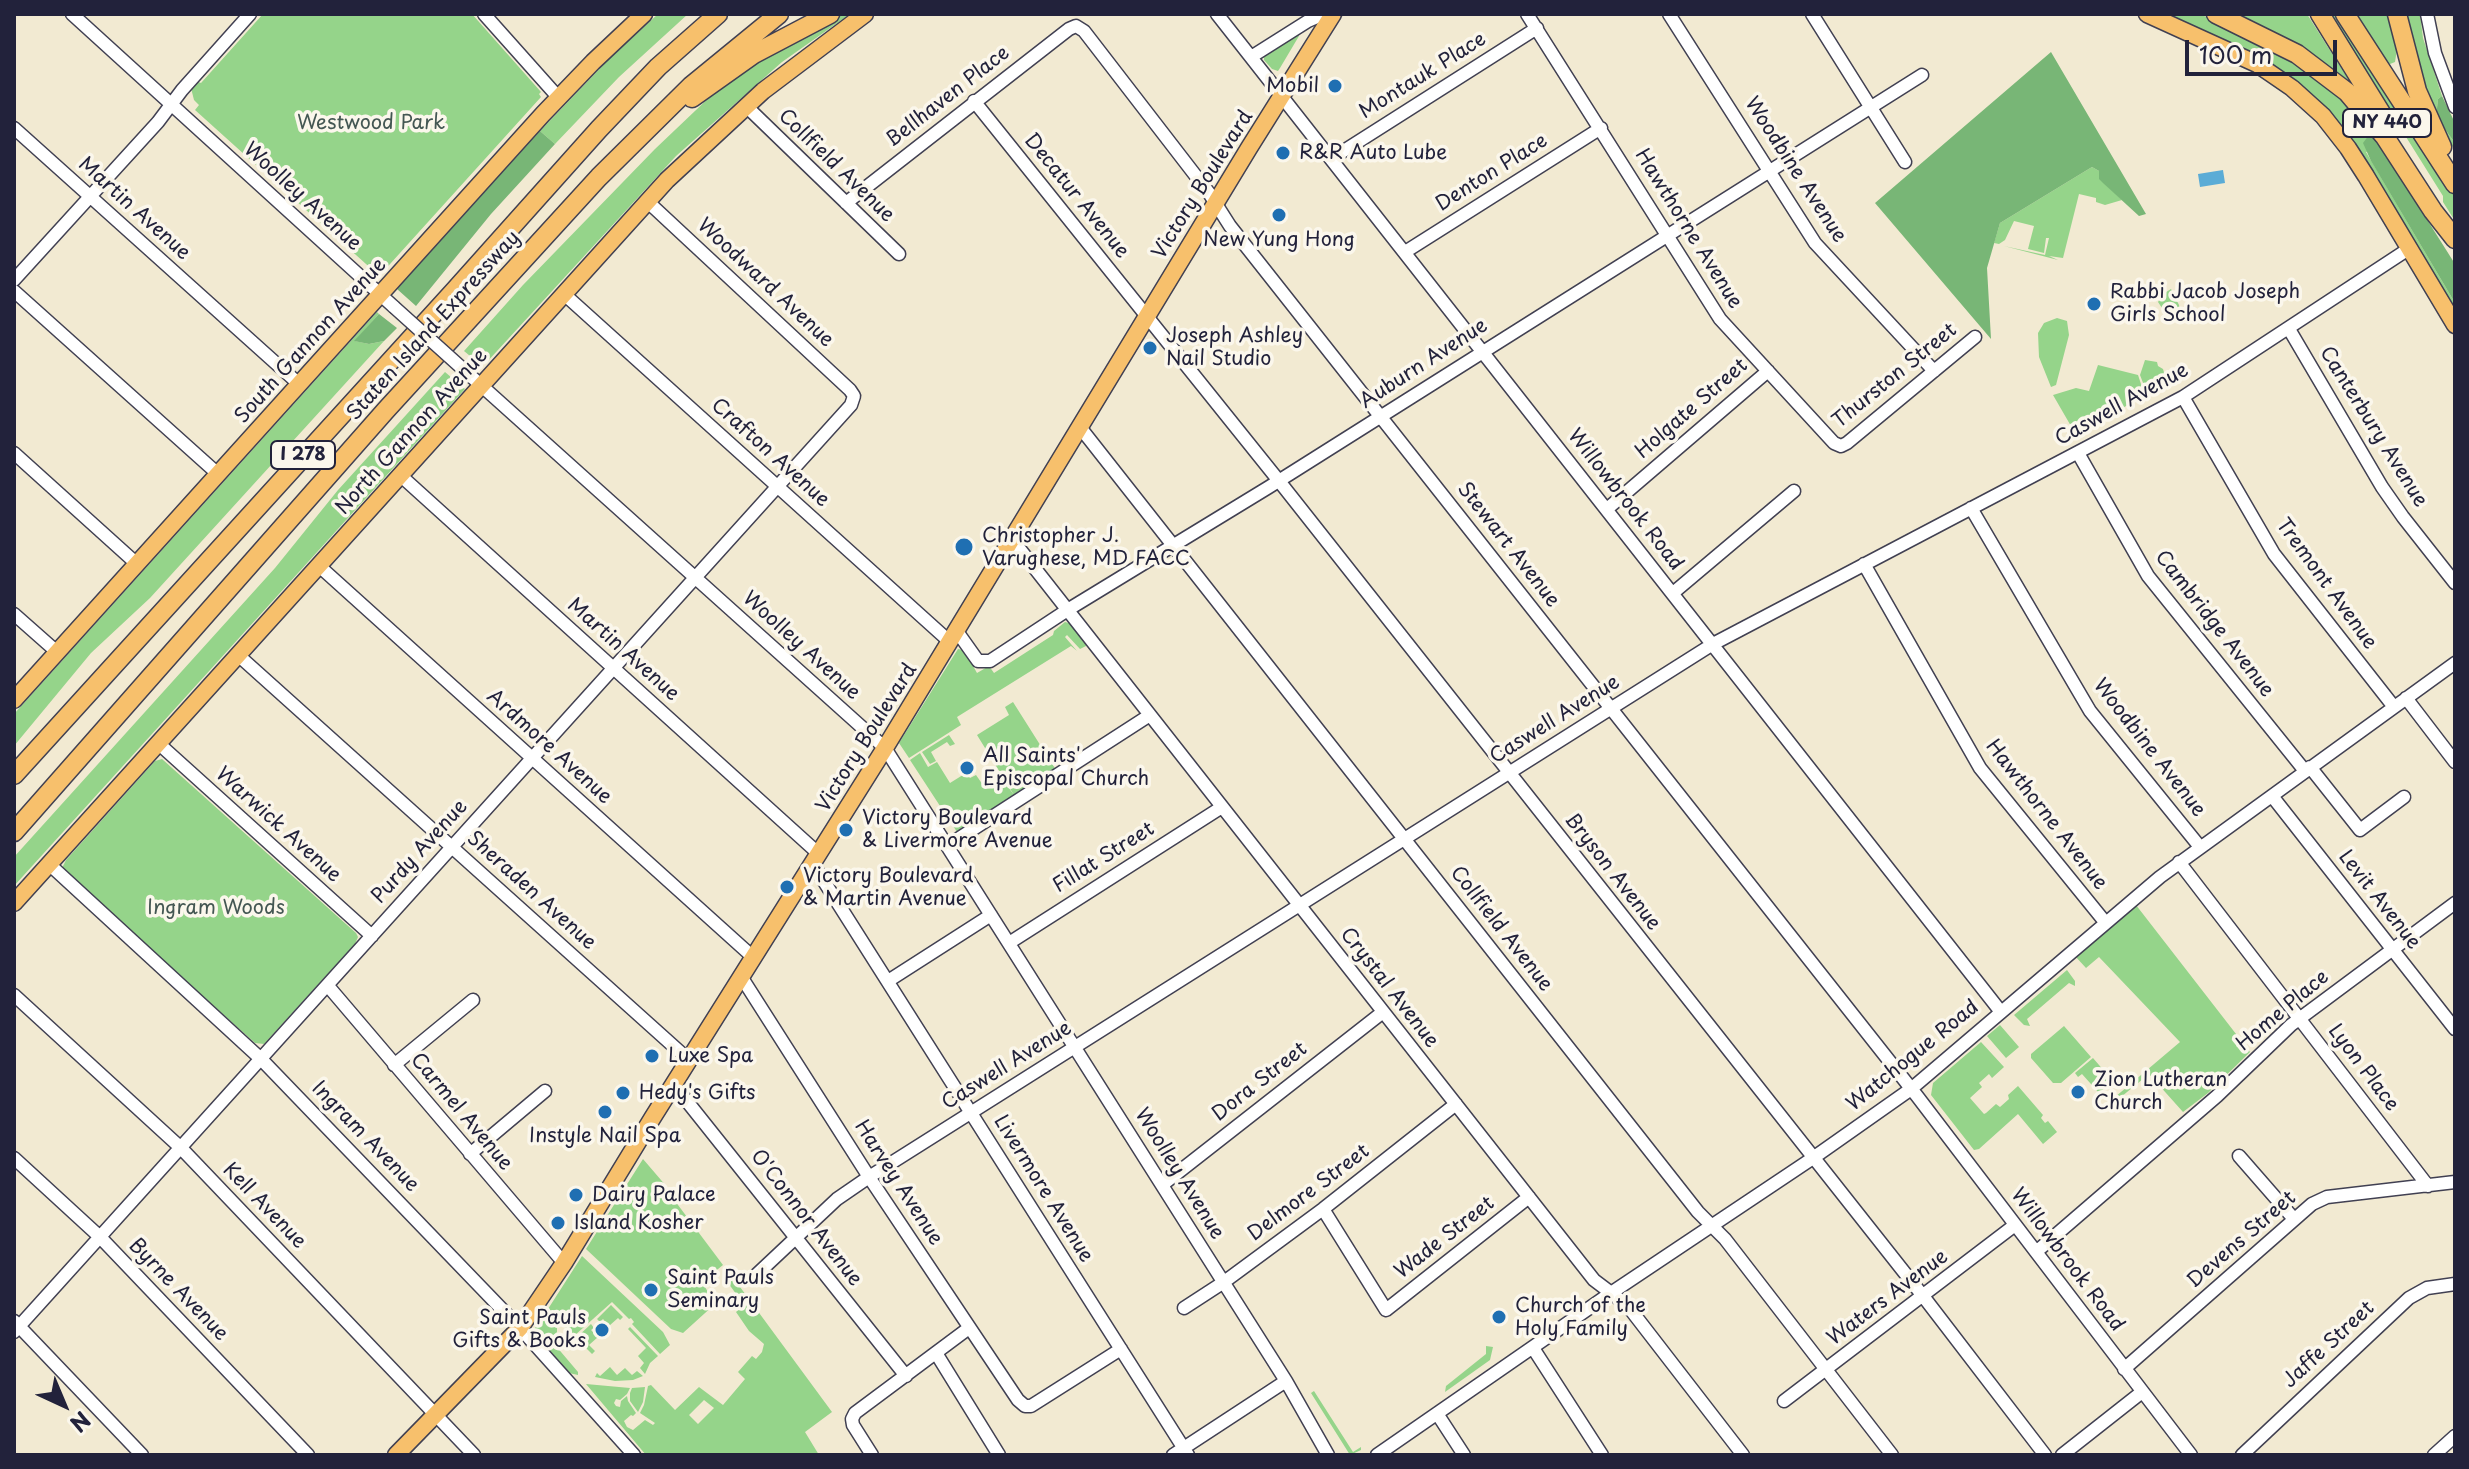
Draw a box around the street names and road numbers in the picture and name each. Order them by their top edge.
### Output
street label: Montauk Place [1355,28,1491,124]
street label: Bellhaven Place [882,41,1014,153]
street label: Woodbine Avenue [1739,93,1851,247]
street label: Collfield Avenue [773,105,899,227]
street label: Victory Boulevard [1148,106,1258,264]
road number: NY 440 [2343,109,2431,137]
street label: Decatur Avenue [1018,129,1134,263]
street label: Denton Place [1432,129,1552,217]
street label: Woolley Avenue [238,138,366,256]
street label: Hawthorne Avenue [1629,145,1747,313]
street label: Martin Avenue [73,153,195,265]
street label: Woodward Avenue [692,214,838,352]
street label: Staten Island Expressway [343,226,525,426]
street label: South Gannon Avenue [230,253,392,429]
street label: Auburn Avenue [1356,314,1492,414]
street label: Thurston Street [1828,319,1962,433]
street label: Canterbury Avenue [2314,342,2432,512]
street label: North Gannon Avenue [331,344,493,520]
street label: Holgate Street [1631,354,1753,464]
street label: Caswell Avenue [2051,359,2193,451]
street label: Crafton Avenue [706,394,834,512]
street label: Willowbrook Road [1562,424,1688,576]
road number: I 278 [271,441,335,469]
street label: Stewart Avenue [1452,478,1564,612]
street label: Tremont Avenue [2270,514,2382,654]
street label: Cambridge Avenue [2149,546,2279,702]
street label: Woolley Avenue [737,587,865,705]
street label: Martin Avenue [562,594,684,706]
street label: Victory Boulevard [812,659,922,817]
street label: Caswell Avenue [1486,670,1624,770]
street label: Woodbine Avenue [2088,674,2210,822]
street label: Ardmore Avenue [482,685,616,809]
street label: Hawthorne Avenue [1980,735,2112,895]
street label: Warwick Avenue [210,762,346,888]
street label: Purdy Avenue [367,795,473,909]
street label: Bryson Avenue [1559,809,1665,935]
street label: Fillat Street [1049,817,1159,899]
street label: Sheraden Avenue [462,827,600,955]
street label: Levit Avenue [2333,846,2425,954]
street label: Collfield Avenue [1445,862,1557,996]
street label: Crystal Avenue [1335,923,1443,1053]
street label: Home Place [2232,965,2334,1057]
street label: Watchogue Road [1842,995,1984,1117]
street label: Caswell Avenue [938,1016,1076,1116]
street label: Lyon Place [2323,1020,2403,1116]
street label: Dora Street [1208,1037,1312,1127]
street label: Carmel Avenue [405,1048,517,1176]
street label: Ingram Avenue [306,1077,424,1197]
street label: Woolley Avenue [1129,1104,1229,1244]
street label: Livermore Avenue [988,1111,1098,1267]
street label: Harvey Avenue [849,1116,947,1250]
street label: Delmore Street [1243,1139,1375,1247]
street label: O'Connor Avenue [745,1145,867,1291]
street label: Kell Avenue [217,1158,311,1254]
street label: Willowbrook Road [2005,1184,2129,1336]
street label: Devens Street [2183,1186,2301,1294]
street label: Wade Street [1391,1192,1499,1284]
street label: Byrne Avenue [123,1234,233,1346]
street label: Waters Avenue [1823,1245,1953,1351]
street label: Jaffe Street [2278,1297,2380,1393]

